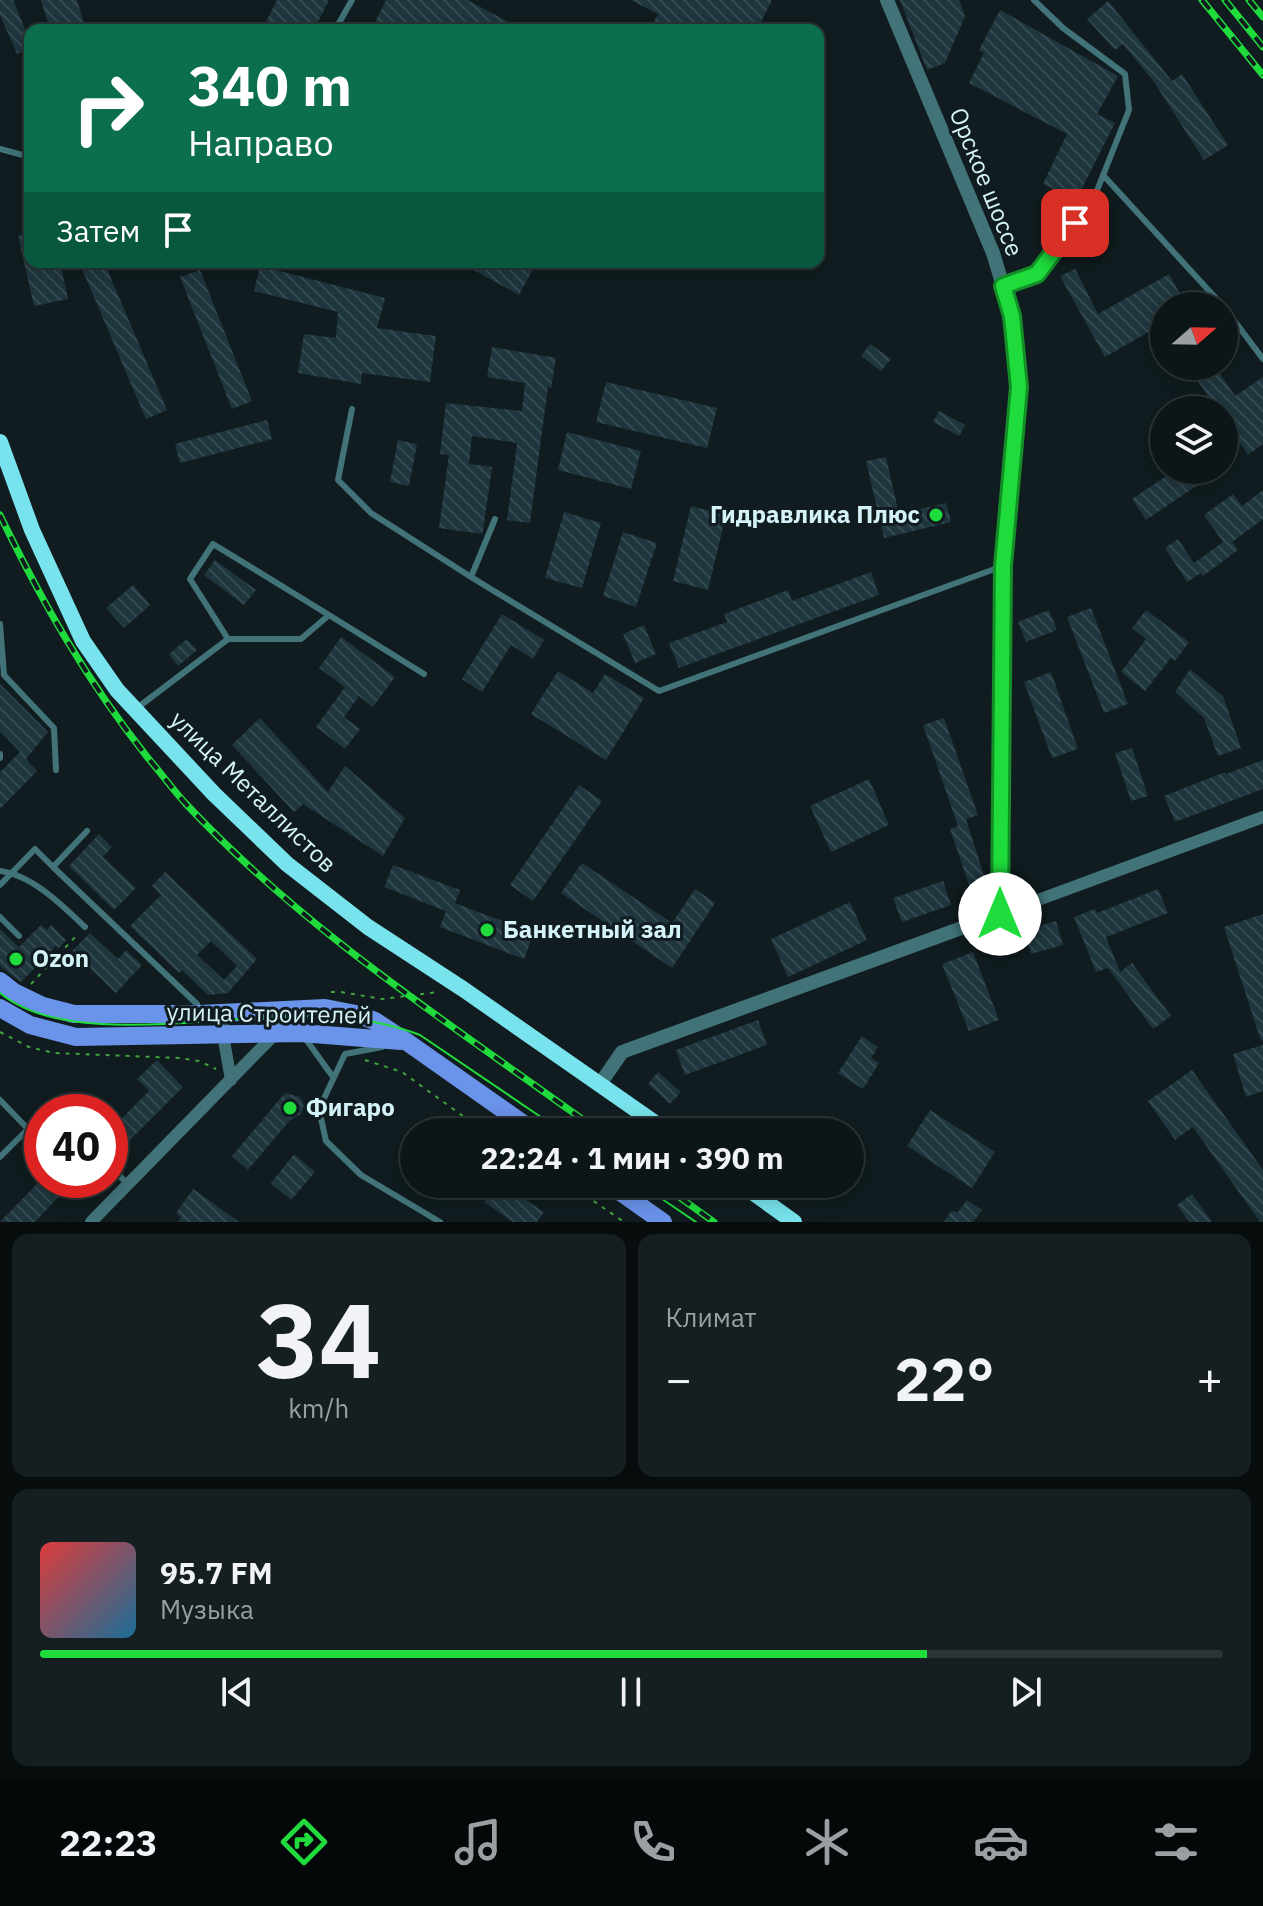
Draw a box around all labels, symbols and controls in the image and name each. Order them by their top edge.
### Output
text: 340 m [188,49,352,121]
icon: right [56,56,160,160]
street label: Орское шоссе [943,103,1031,261]
text: Направо [188,119,334,166]
pin [1041,189,1109,257]
icon: arrive [1053,201,1097,245]
icon: arrive [156,208,200,252]
text: Затем [56,211,140,250]
north arrow [1150,292,1238,380]
map controls [1150,292,1238,484]
button: layers [1150,396,1238,484]
place label: Гидравлика Плюс [710,498,920,530]
marker: Гидравлика Плюс [927,506,945,524]
street label: улица Металлистов [164,703,344,879]
position arrow [958,872,1042,956]
place label: Банкетный зал [503,913,682,945]
marker: Банкетный зал [478,921,496,939]
place label: Ozon [32,942,89,974]
marker: Ozon [7,950,25,968]
street label: улица Строителей [166,995,372,1031]
place label: Фигаро [306,1091,395,1123]
speed limit sign: 40 [24,1094,128,1198]
marker: Фигаро [281,1099,299,1117]
text: 22:24 · 1 мин · 390 m [480,1138,784,1177]
text: 34 [256,1271,381,1407]
text: Климат [666,1300,757,1334]
text: 22° [894,1339,994,1418]
text: − [666,1350,692,1407]
text: + [1197,1350,1223,1407]
text: km/h [288,1391,349,1425]
text: 95.7 FM [160,1553,273,1592]
text: Музыка [160,1592,254,1626]
icon: previous [215,1670,259,1714]
icon: pause [609,1670,653,1714]
icon: next [1004,1670,1048,1714]
icon: directions [276,1814,332,1870]
icon: music [450,1814,506,1870]
icon: phone [625,1814,681,1870]
icon: climate [799,1814,855,1870]
icon: car [973,1814,1029,1870]
icon: filters [1148,1814,1204,1870]
text: 22:23 [59,1819,157,1866]

